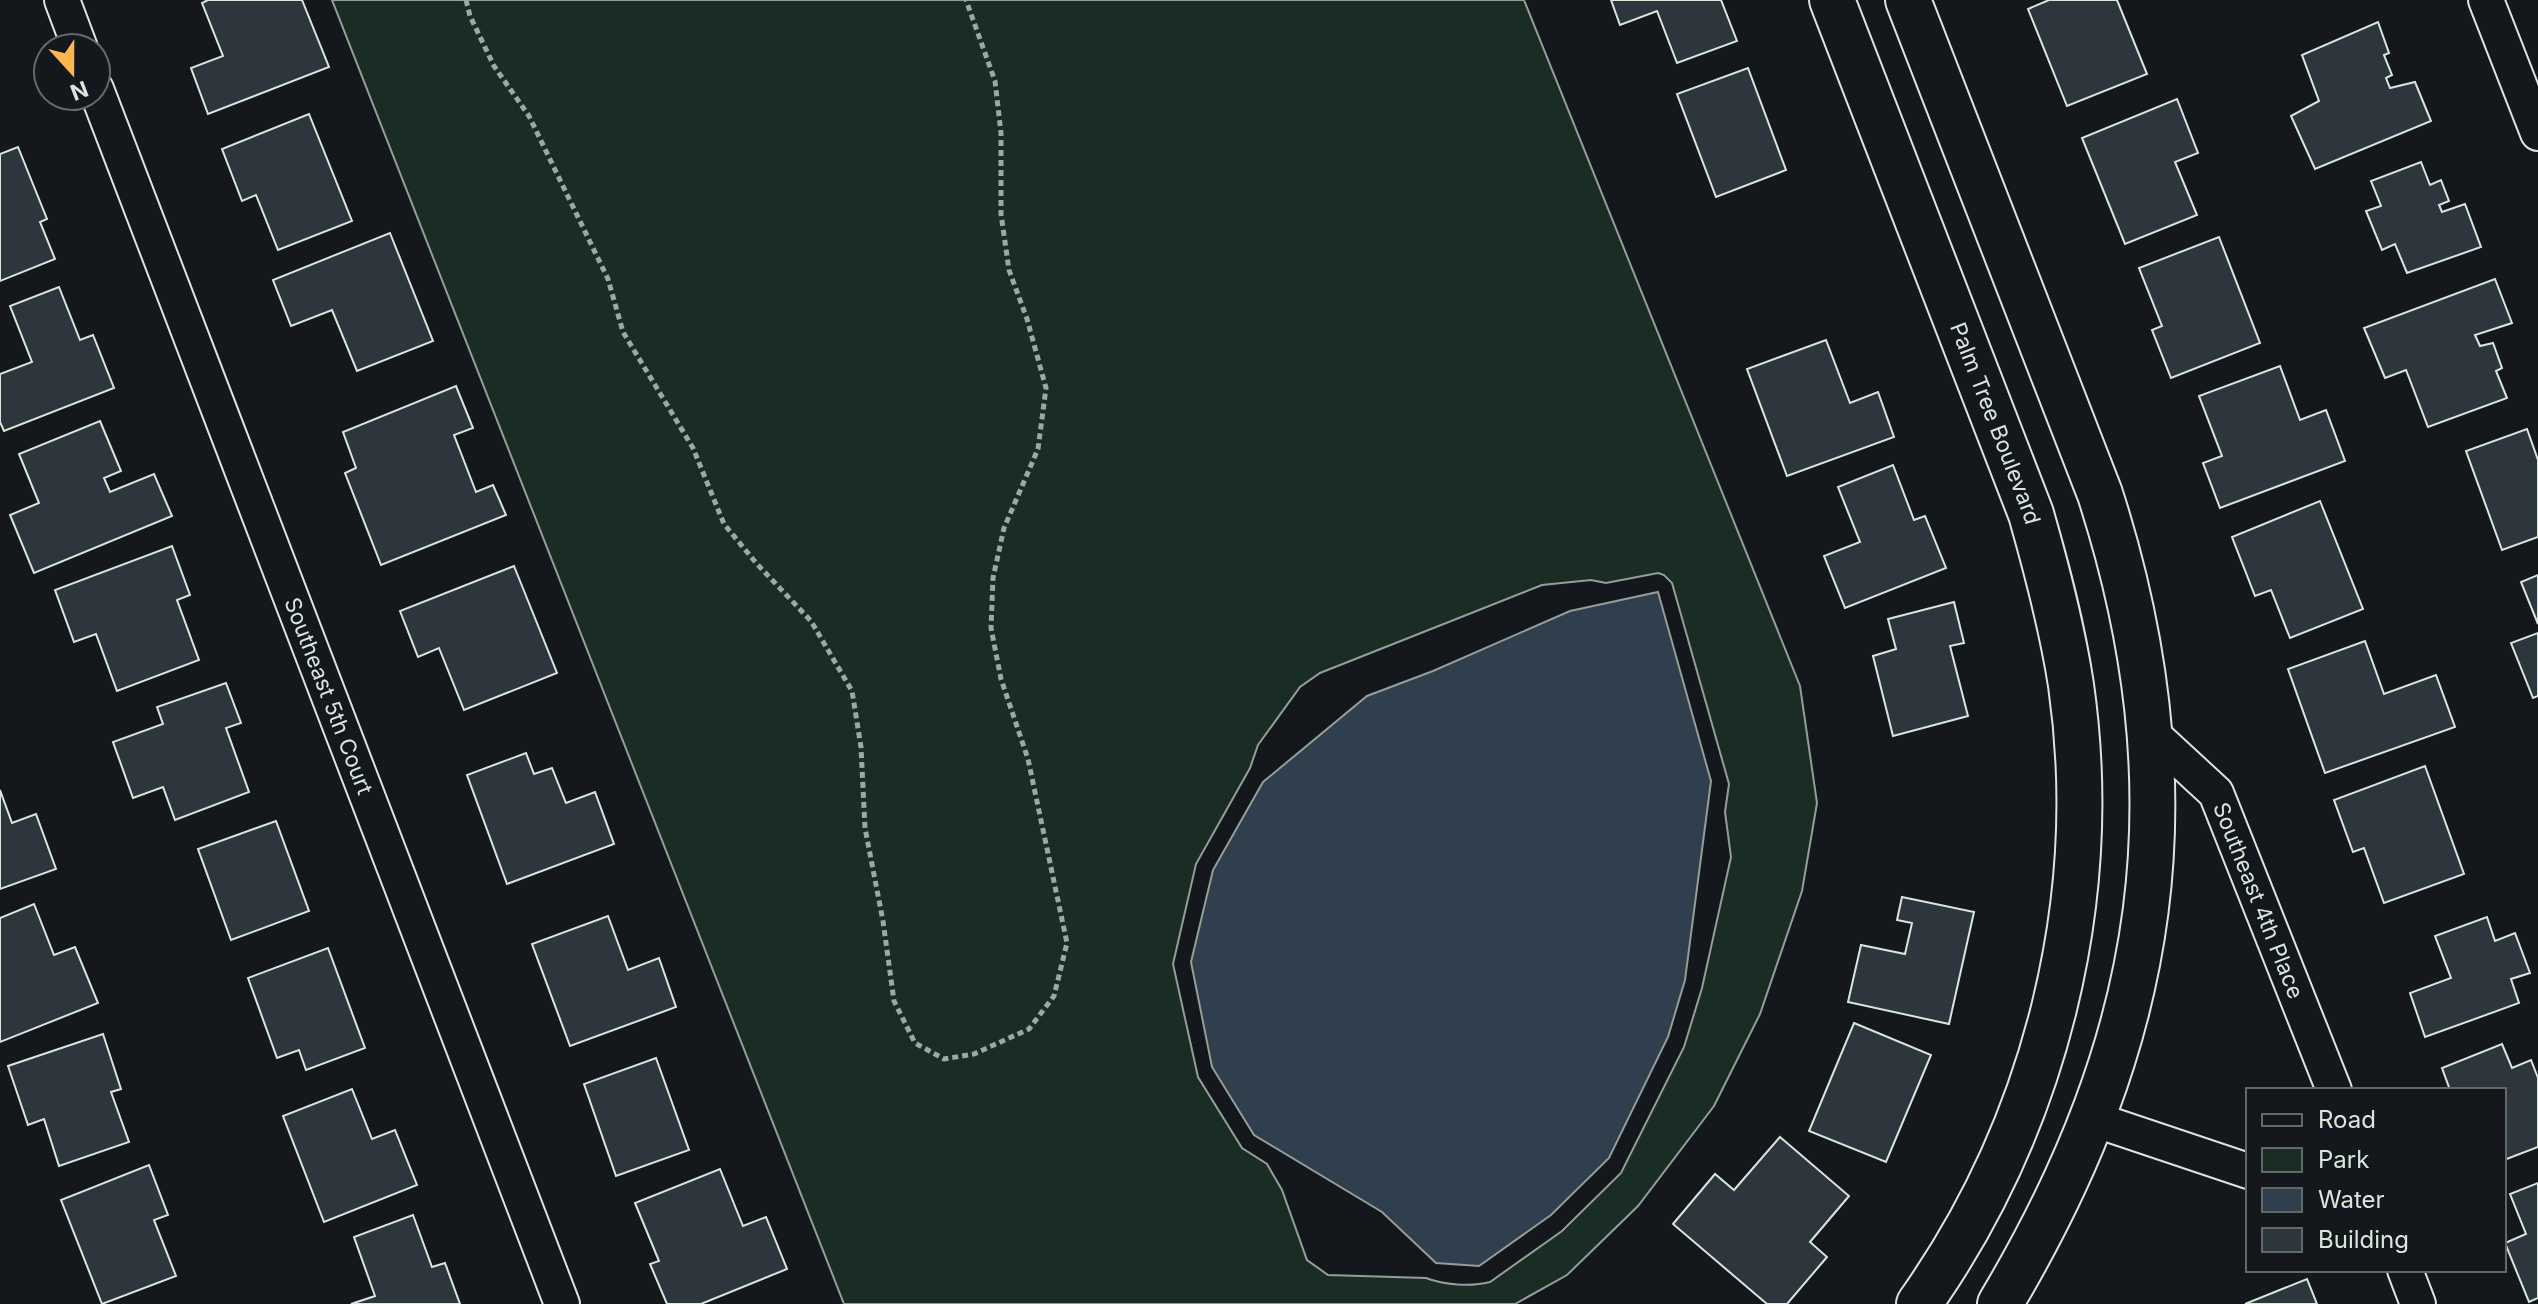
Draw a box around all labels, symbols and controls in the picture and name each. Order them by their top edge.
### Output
north arrow [32,32,112,112]
text: N [67,76,92,106]
street label: Palm Tree Boulevard [1945,319,2046,527]
street label: Southeast 5th Court [279,594,378,798]
street label: Southeast 4th Place [2208,799,2309,1002]
legend [2246,1088,2506,1272]
text: Road [2318,1105,2376,1134]
text: Park [2318,1145,2369,1174]
text: Water [2318,1185,2385,1214]
text: Building [2318,1225,2409,1254]

